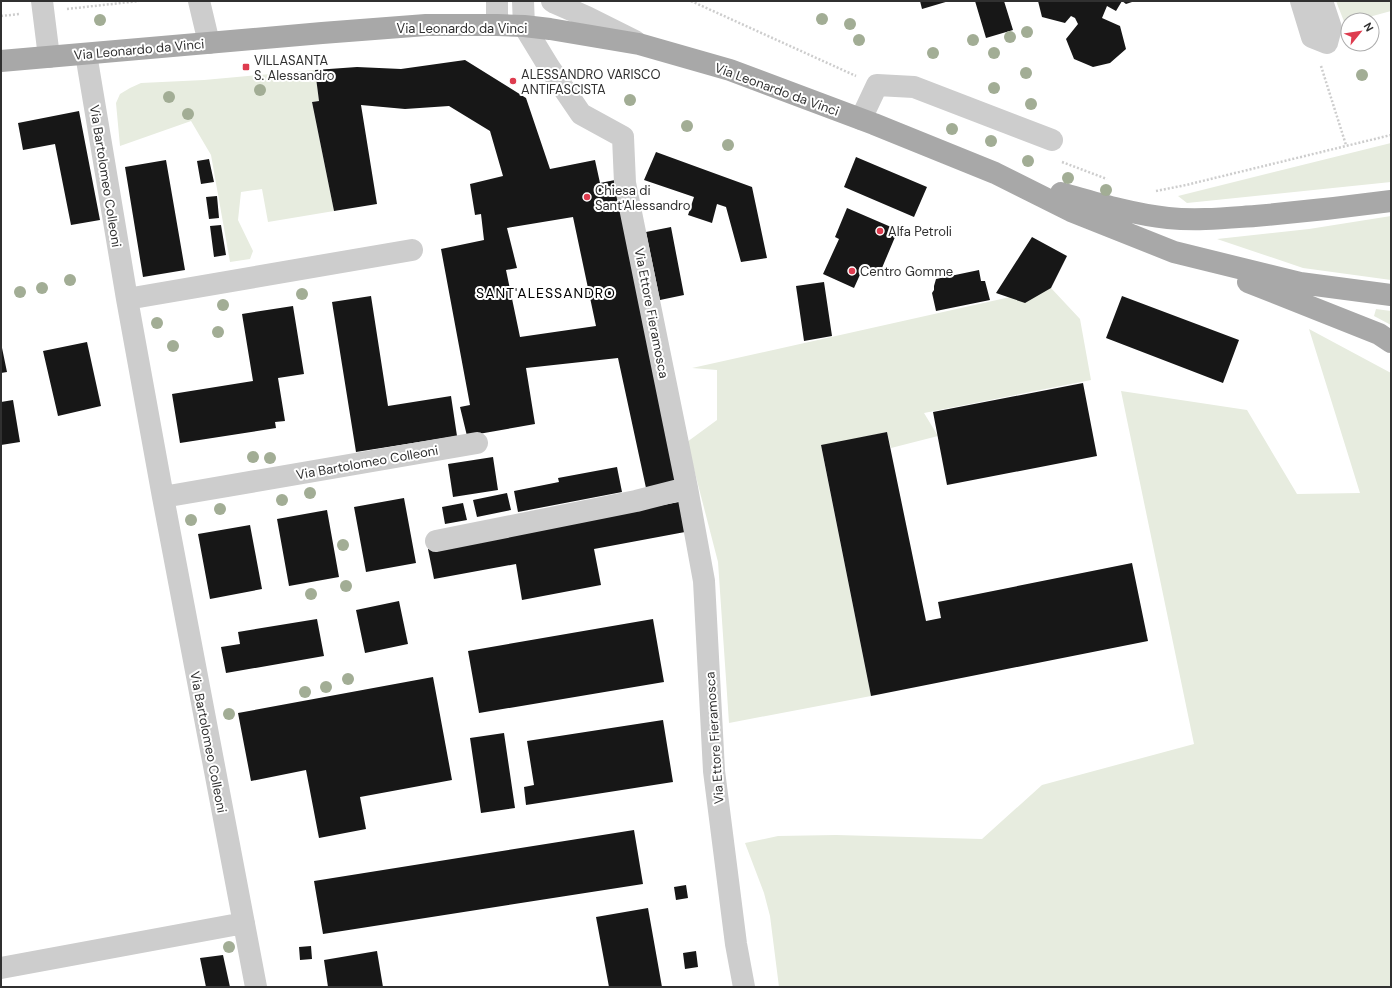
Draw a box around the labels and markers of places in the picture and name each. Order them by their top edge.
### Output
place label: VILLASANTA S. Alessandro [254,52,335,84]
marker: VILLASANTA S. Alessandro [241,62,251,72]
place label: ALESSANDRO VARISCO ANTIFASCISTA [521,66,660,98]
marker: ALESSANDRO VARISCO ANTIFASCISTA [508,76,518,86]
place label: Chiesa di Sant'Alessandro [595,182,691,214]
marker: Chiesa di Sant'Alessandro [582,192,592,202]
place label: Alfa Petroli [888,223,952,240]
marker: Alfa Petroli [875,226,885,236]
place label: Centro Gomme [860,263,953,280]
marker: Centro Gomme [847,266,857,276]

